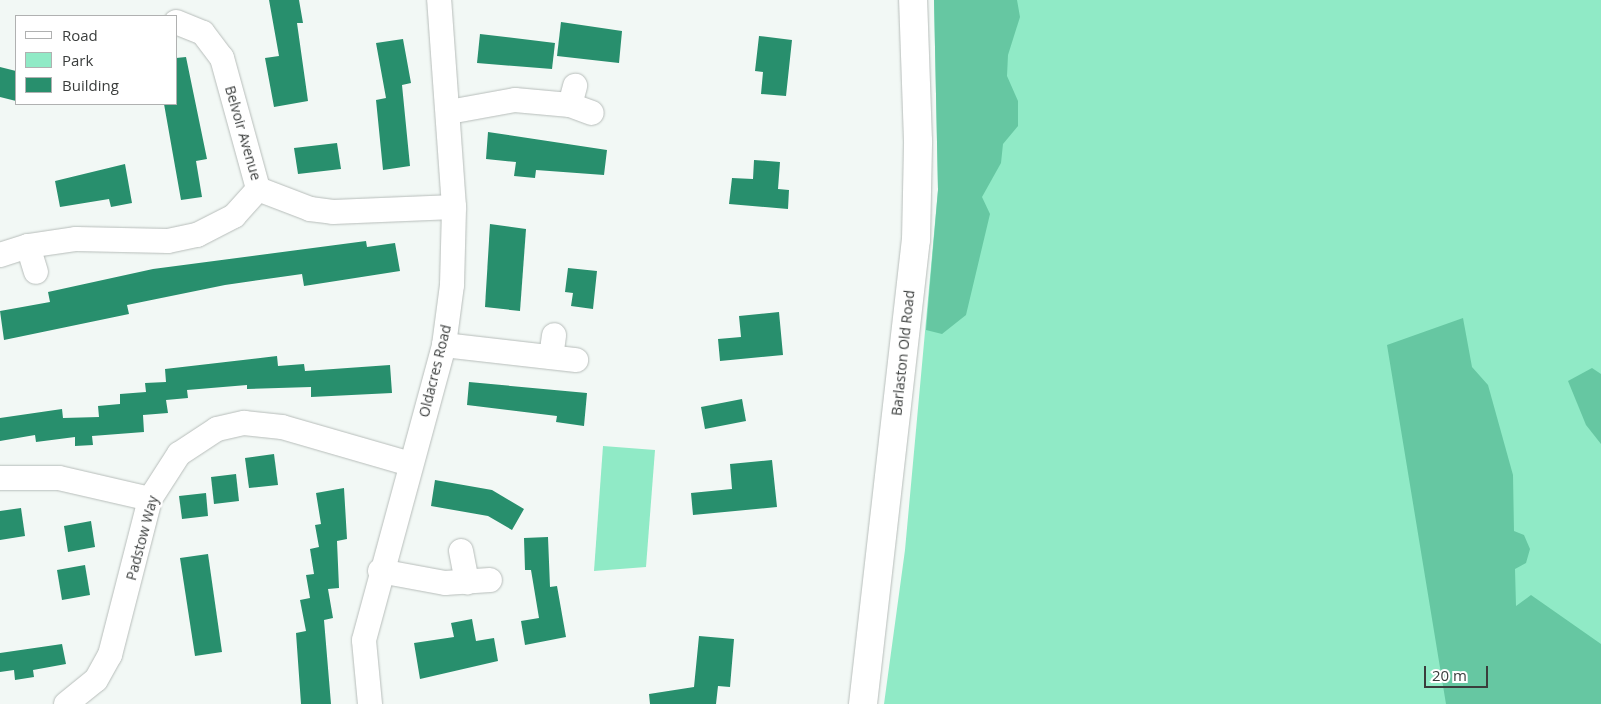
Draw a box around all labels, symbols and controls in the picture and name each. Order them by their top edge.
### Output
legend [15,15,178,105]
text: Road [62,25,98,45]
text: Park [62,50,93,70]
text: Building [62,75,119,95]
street label: Belvoir Avenue [221,84,265,182]
street label: Barlaston Old Road [888,289,918,417]
street label: Oldacres Road [415,323,455,419]
street label: Padstow Way [123,494,161,582]
scale bar [1426,656,1490,688]
text: 20 m [1432,665,1467,685]

